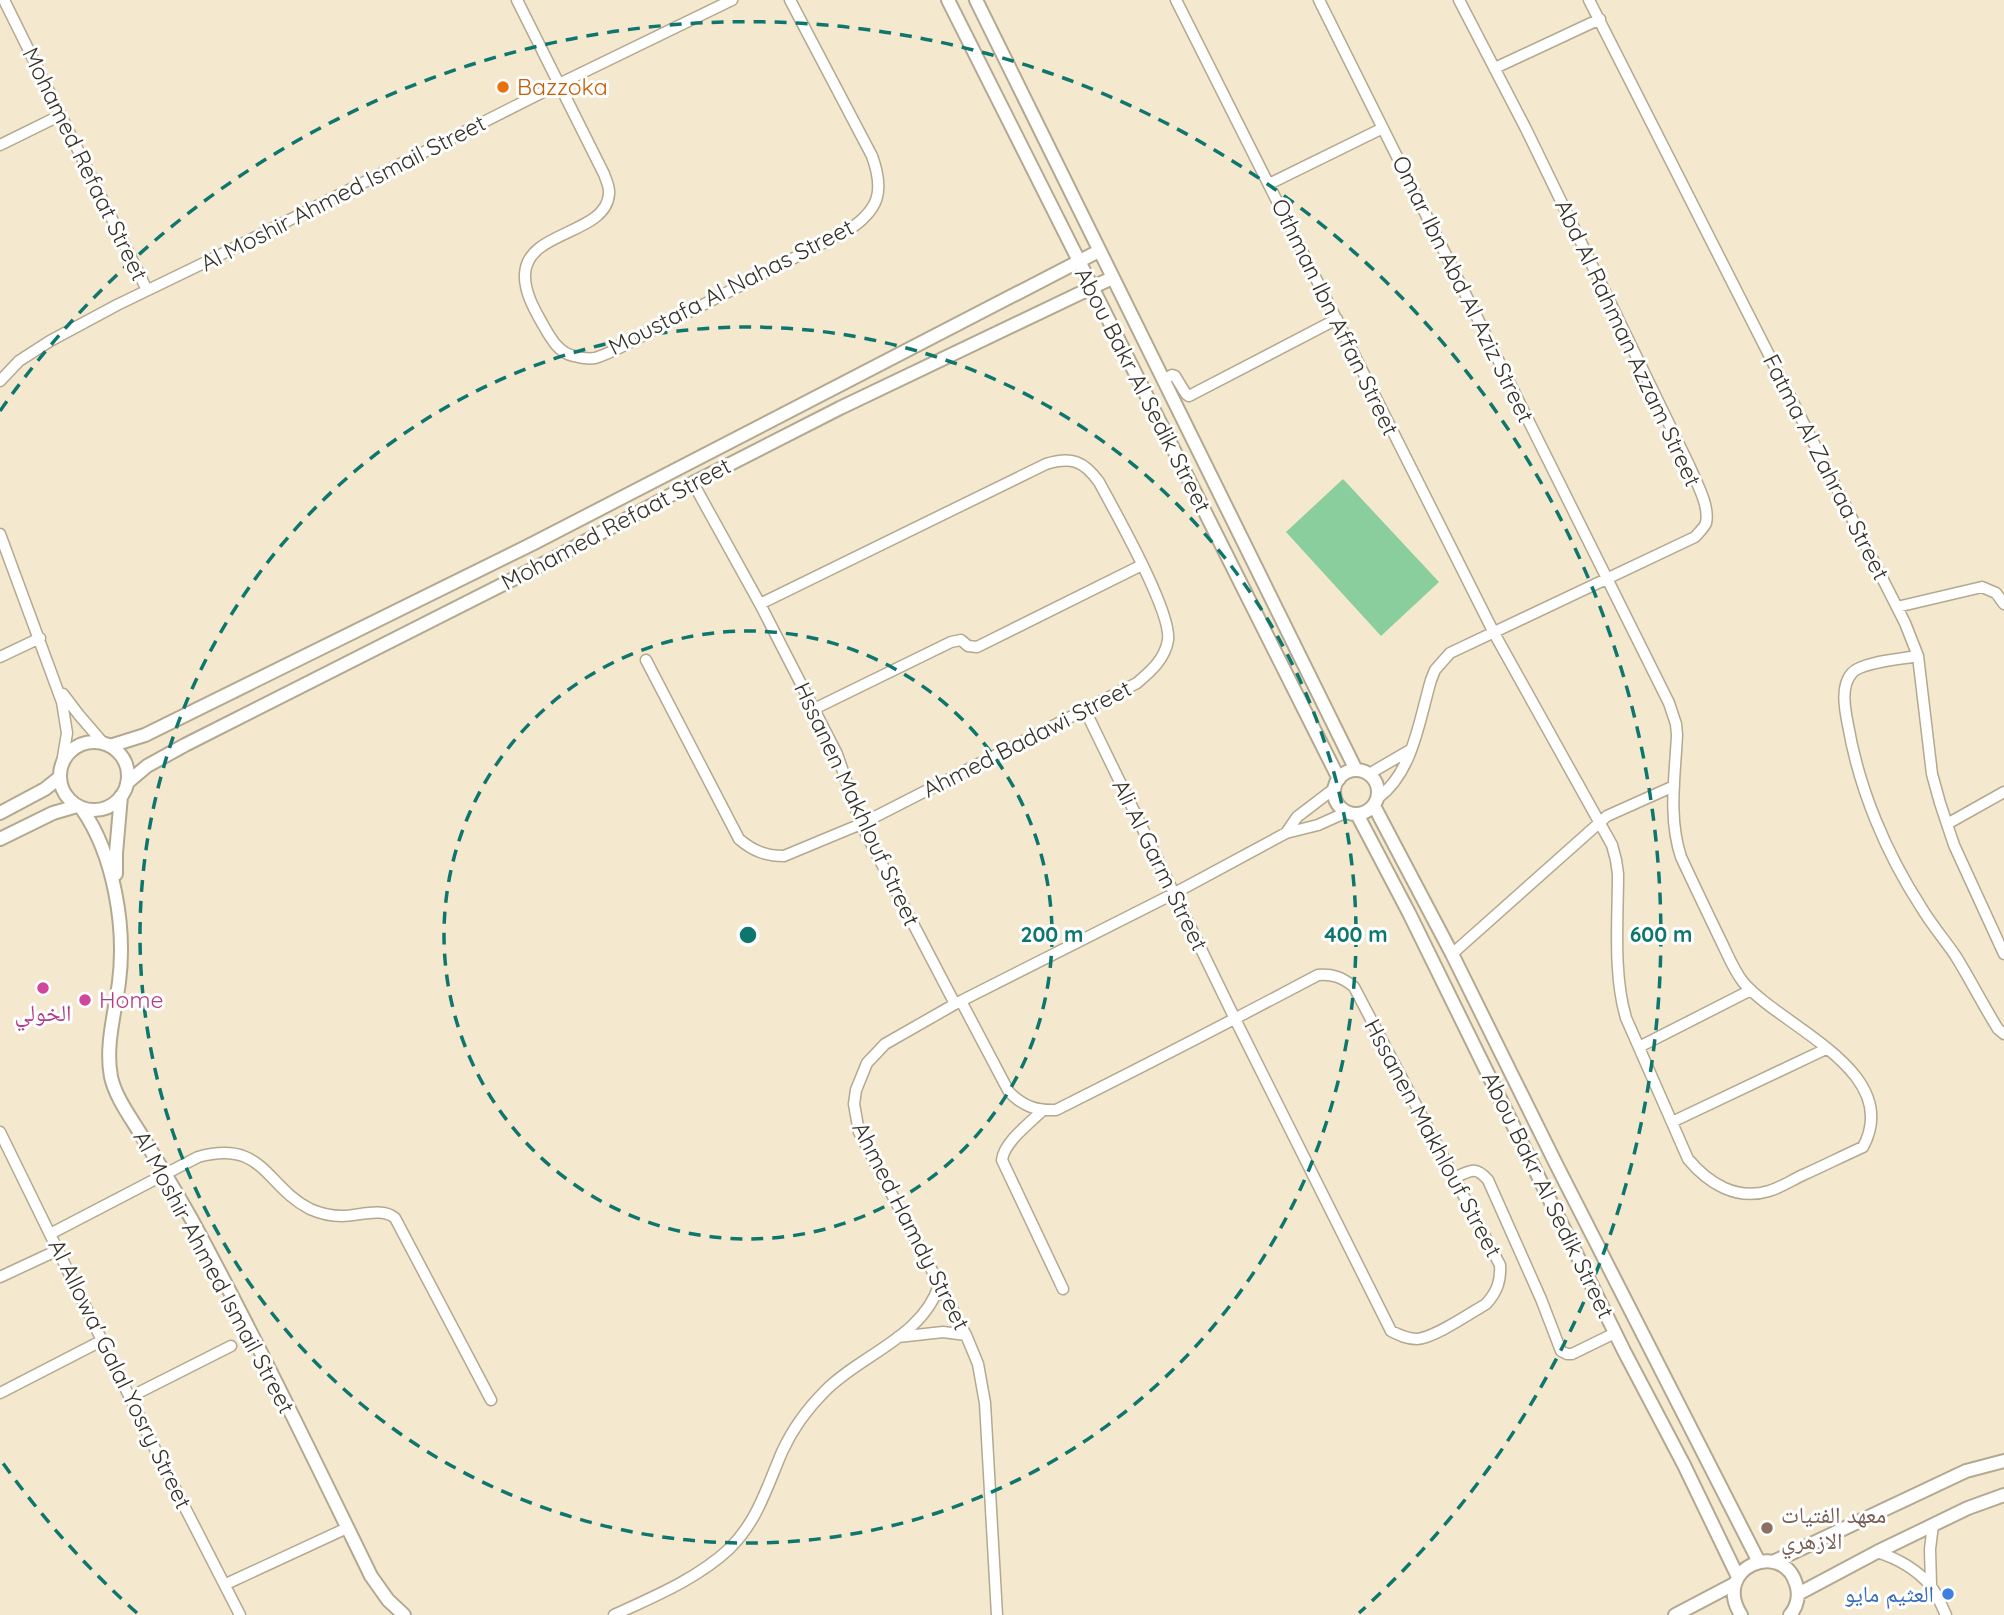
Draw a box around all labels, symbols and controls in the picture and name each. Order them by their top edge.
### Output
street label: Mohamed Refaat Street [16,43,155,285]
place label: Bazzoka [517,72,608,101]
marker: Bazzoka [495,79,511,95]
street label: Al Moshir Ahmed Ismail Street [195,108,490,277]
street label: Omar Ibn Abd Al Aziz Street [1386,151,1541,427]
street label: Othman Ibn Affan Street [1265,194,1406,440]
street label: Abd Al Rahman Azzam Street [1549,195,1708,491]
street label: Moustafa Al Nahas Street [603,212,858,361]
street label: Abou Bakr Al Sedik Street [1069,262,1218,517]
street label: Fatma Al Zahraa Street [1757,349,1896,585]
street label: Mohamed Refaat Street [496,451,736,596]
street label: Ahmed Badawi Street [918,673,1136,804]
street label: Hssanen Makhlouf Street [788,677,927,931]
street label: Ali Al Garm Street [1106,774,1215,955]
text: 200 m [1021,921,1083,947]
text: 400 m [1324,921,1388,947]
text: 600 m [1630,921,1692,947]
centre of rings [736,923,760,947]
marker: الخولي [35,980,51,996]
place label: Home [99,985,163,1014]
marker: Home [77,992,93,1008]
place label: الخولي [14,998,72,1032]
street label: Hssanen Makhlouf Street [1358,1014,1509,1262]
street label: Abou Bakr Al Sedik Street [1476,1067,1621,1323]
street label: Ahmed Hamdy Street [846,1117,977,1335]
street label: Al Moshir Ahmed Ismail Street [127,1125,302,1418]
street label: Al Allowa' Galal Yosry Street [42,1234,199,1513]
place label: معهد الفتيات الازهري [1781,1500,1886,1560]
marker: معهد الفتيات الازهري [1759,1520,1775,1536]
place label: العثيم مايو [1844,1579,1934,1610]
marker: العثيم مايو [1940,1586,1956,1602]

